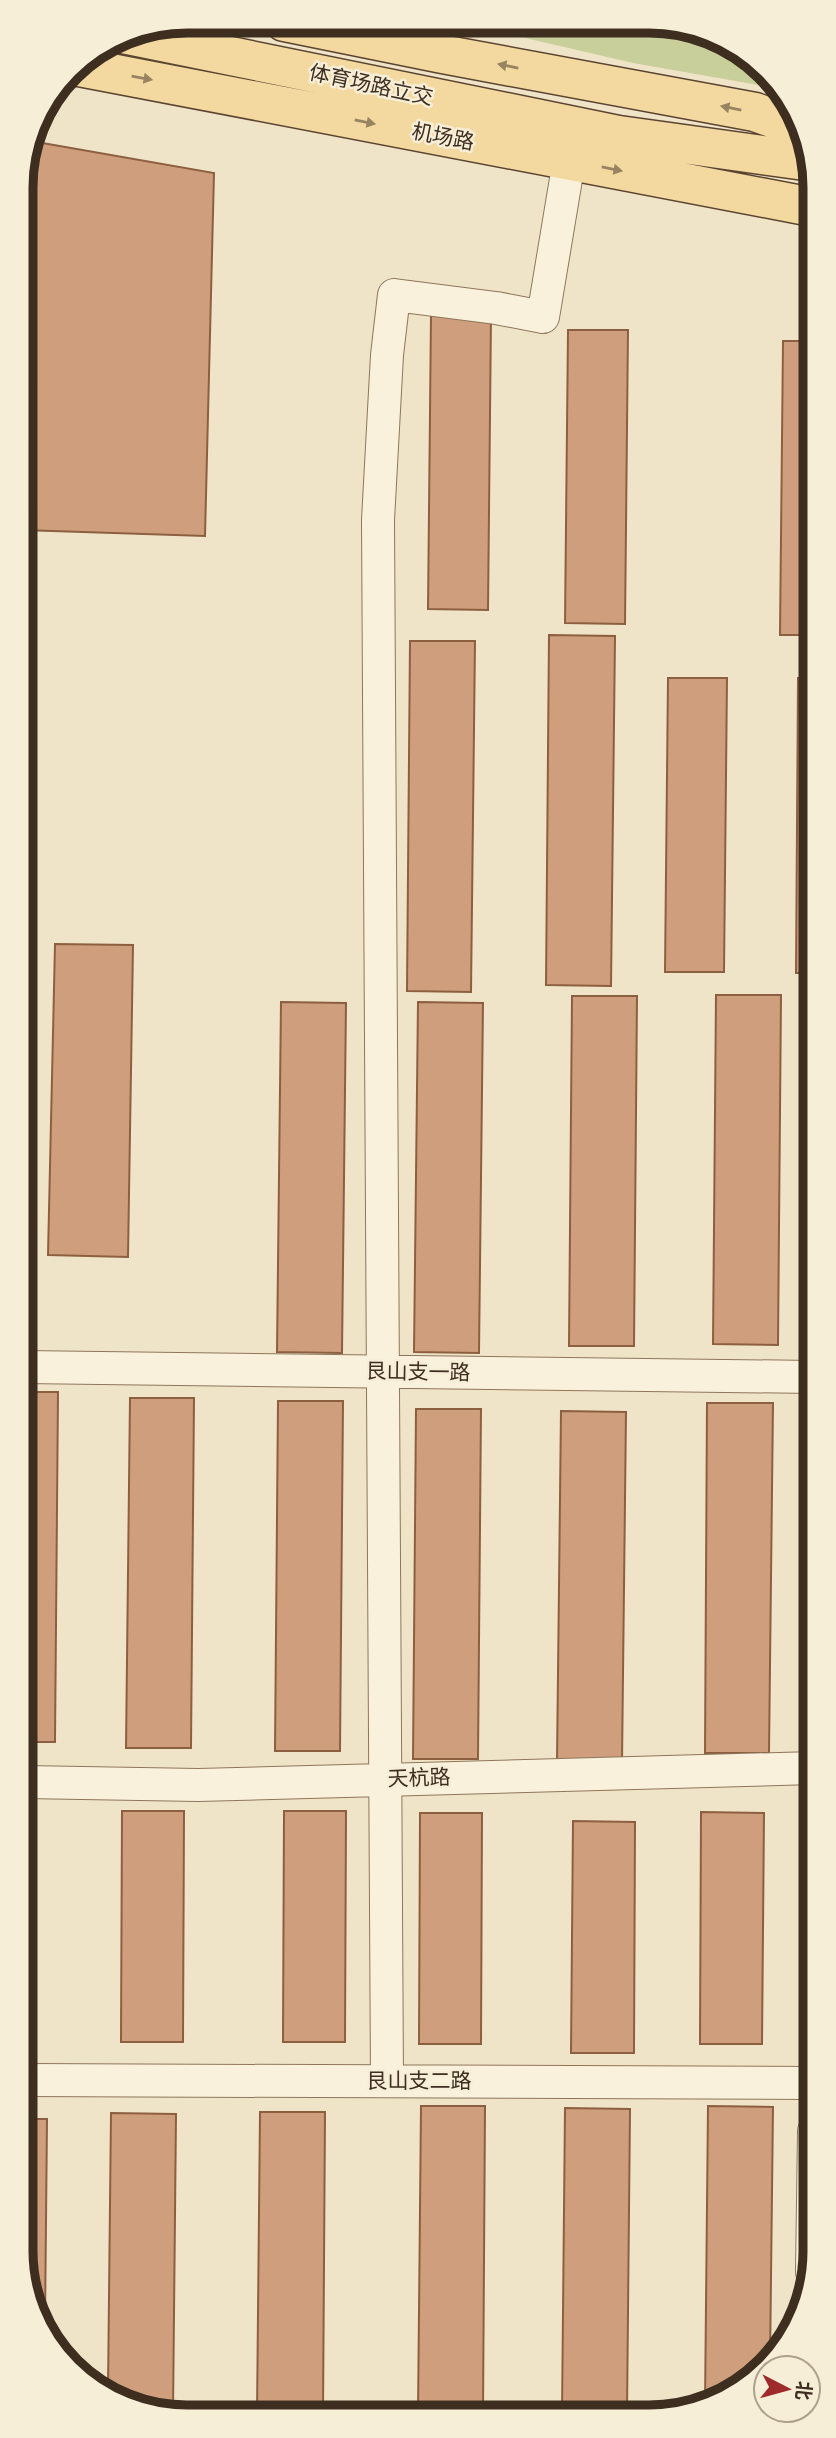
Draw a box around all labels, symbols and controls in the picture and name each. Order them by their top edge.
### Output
street label: 体育场路立交 [307,59,435,111]
one-way arrow [497,61,519,72]
one-way arrow [131,73,153,84]
one-way arrow [720,102,742,113]
one-way arrow [354,117,376,128]
street label: 机场路 [410,118,476,156]
one-way arrow [601,164,623,175]
street label: 艮山支一路 [365,1358,471,1386]
street label: 天杭路 [387,1764,451,1792]
street label: 艮山支二路 [367,2068,472,2094]
north arrow [752,2354,822,2424]
text: 北 [791,2380,816,2401]

